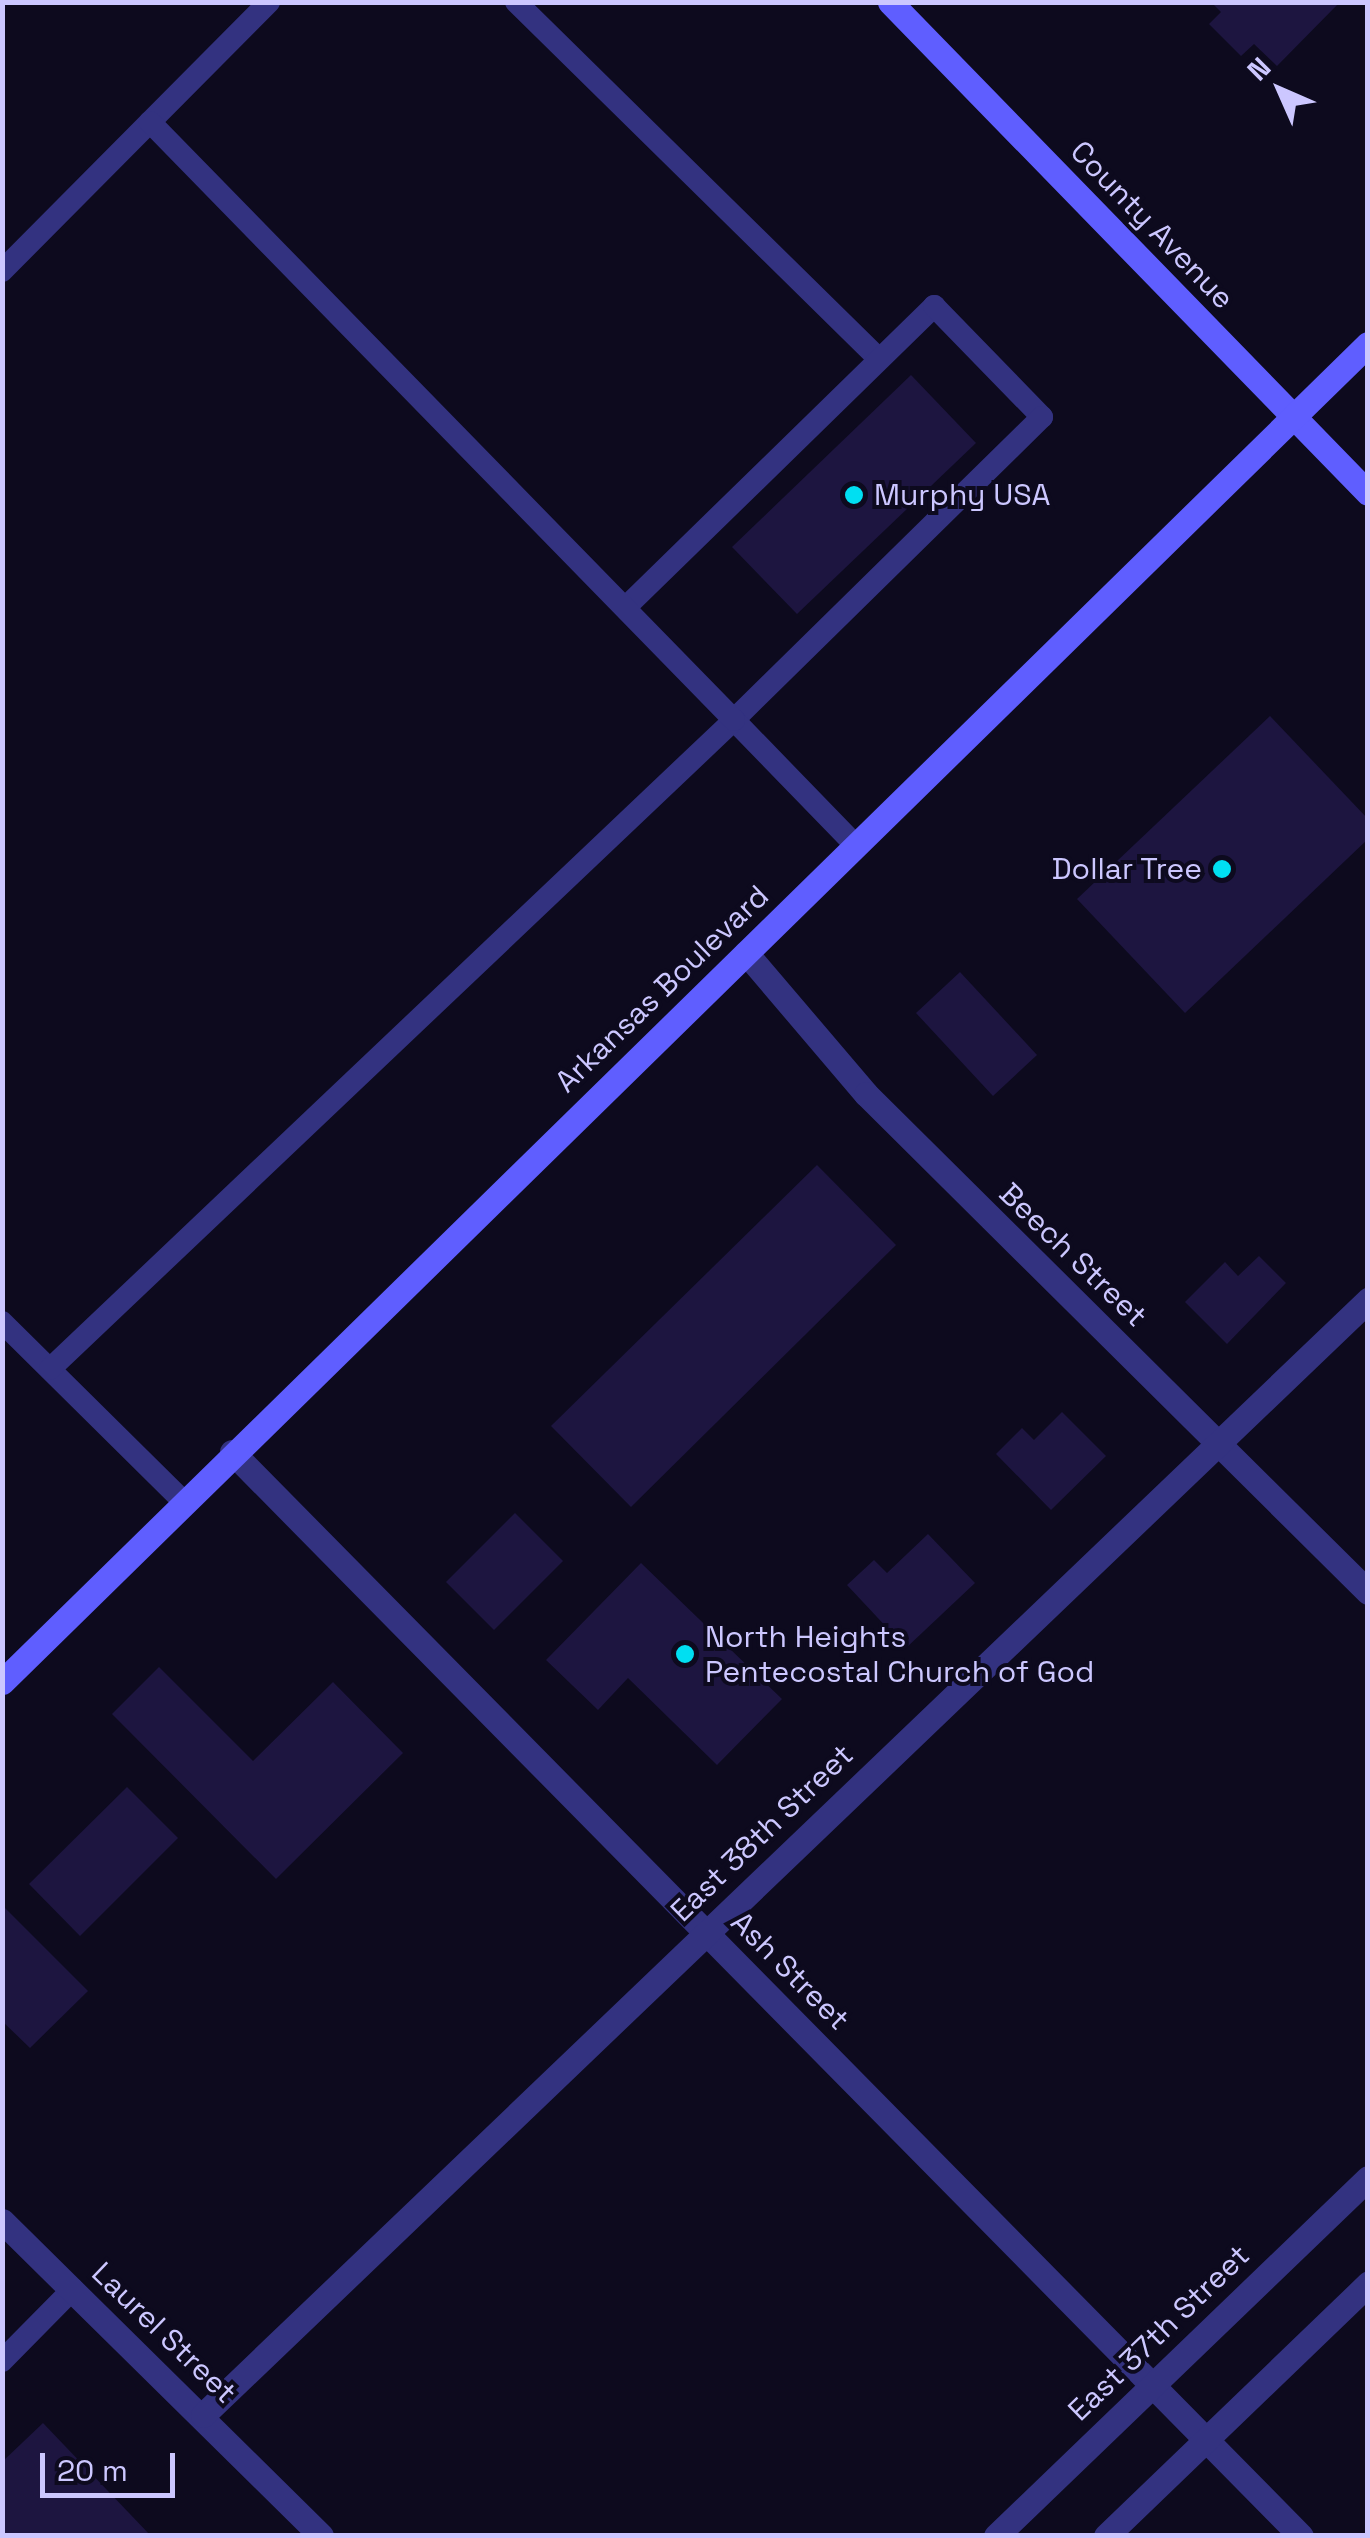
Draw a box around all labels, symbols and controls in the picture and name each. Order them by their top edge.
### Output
north arrow [1230,40,1330,140]
text: N [1239,49,1278,88]
street label: County Avenue [1063,133,1241,317]
place label: Murphy USA [874,477,1050,513]
marker: Murphy USA [843,484,865,506]
place label: Dollar Tree [1051,851,1202,887]
marker: Dollar Tree [1211,858,1233,880]
street label: Arkansas Boulevard [548,878,776,1100]
street label: Beech Street [992,1176,1154,1334]
place label: North Heights Pentecostal Church of God [705,1619,1094,1690]
marker: North Heights Pentecostal Church of God [674,1643,696,1665]
street label: East 38th Street [663,1737,861,1929]
street label: Ash Street [723,1904,857,2038]
street label: East 37th Street [1061,2238,1257,2428]
street label: Laurel Street [84,2255,244,2411]
scale bar [45,2433,180,2495]
text: 20 m [57,2451,128,2490]

